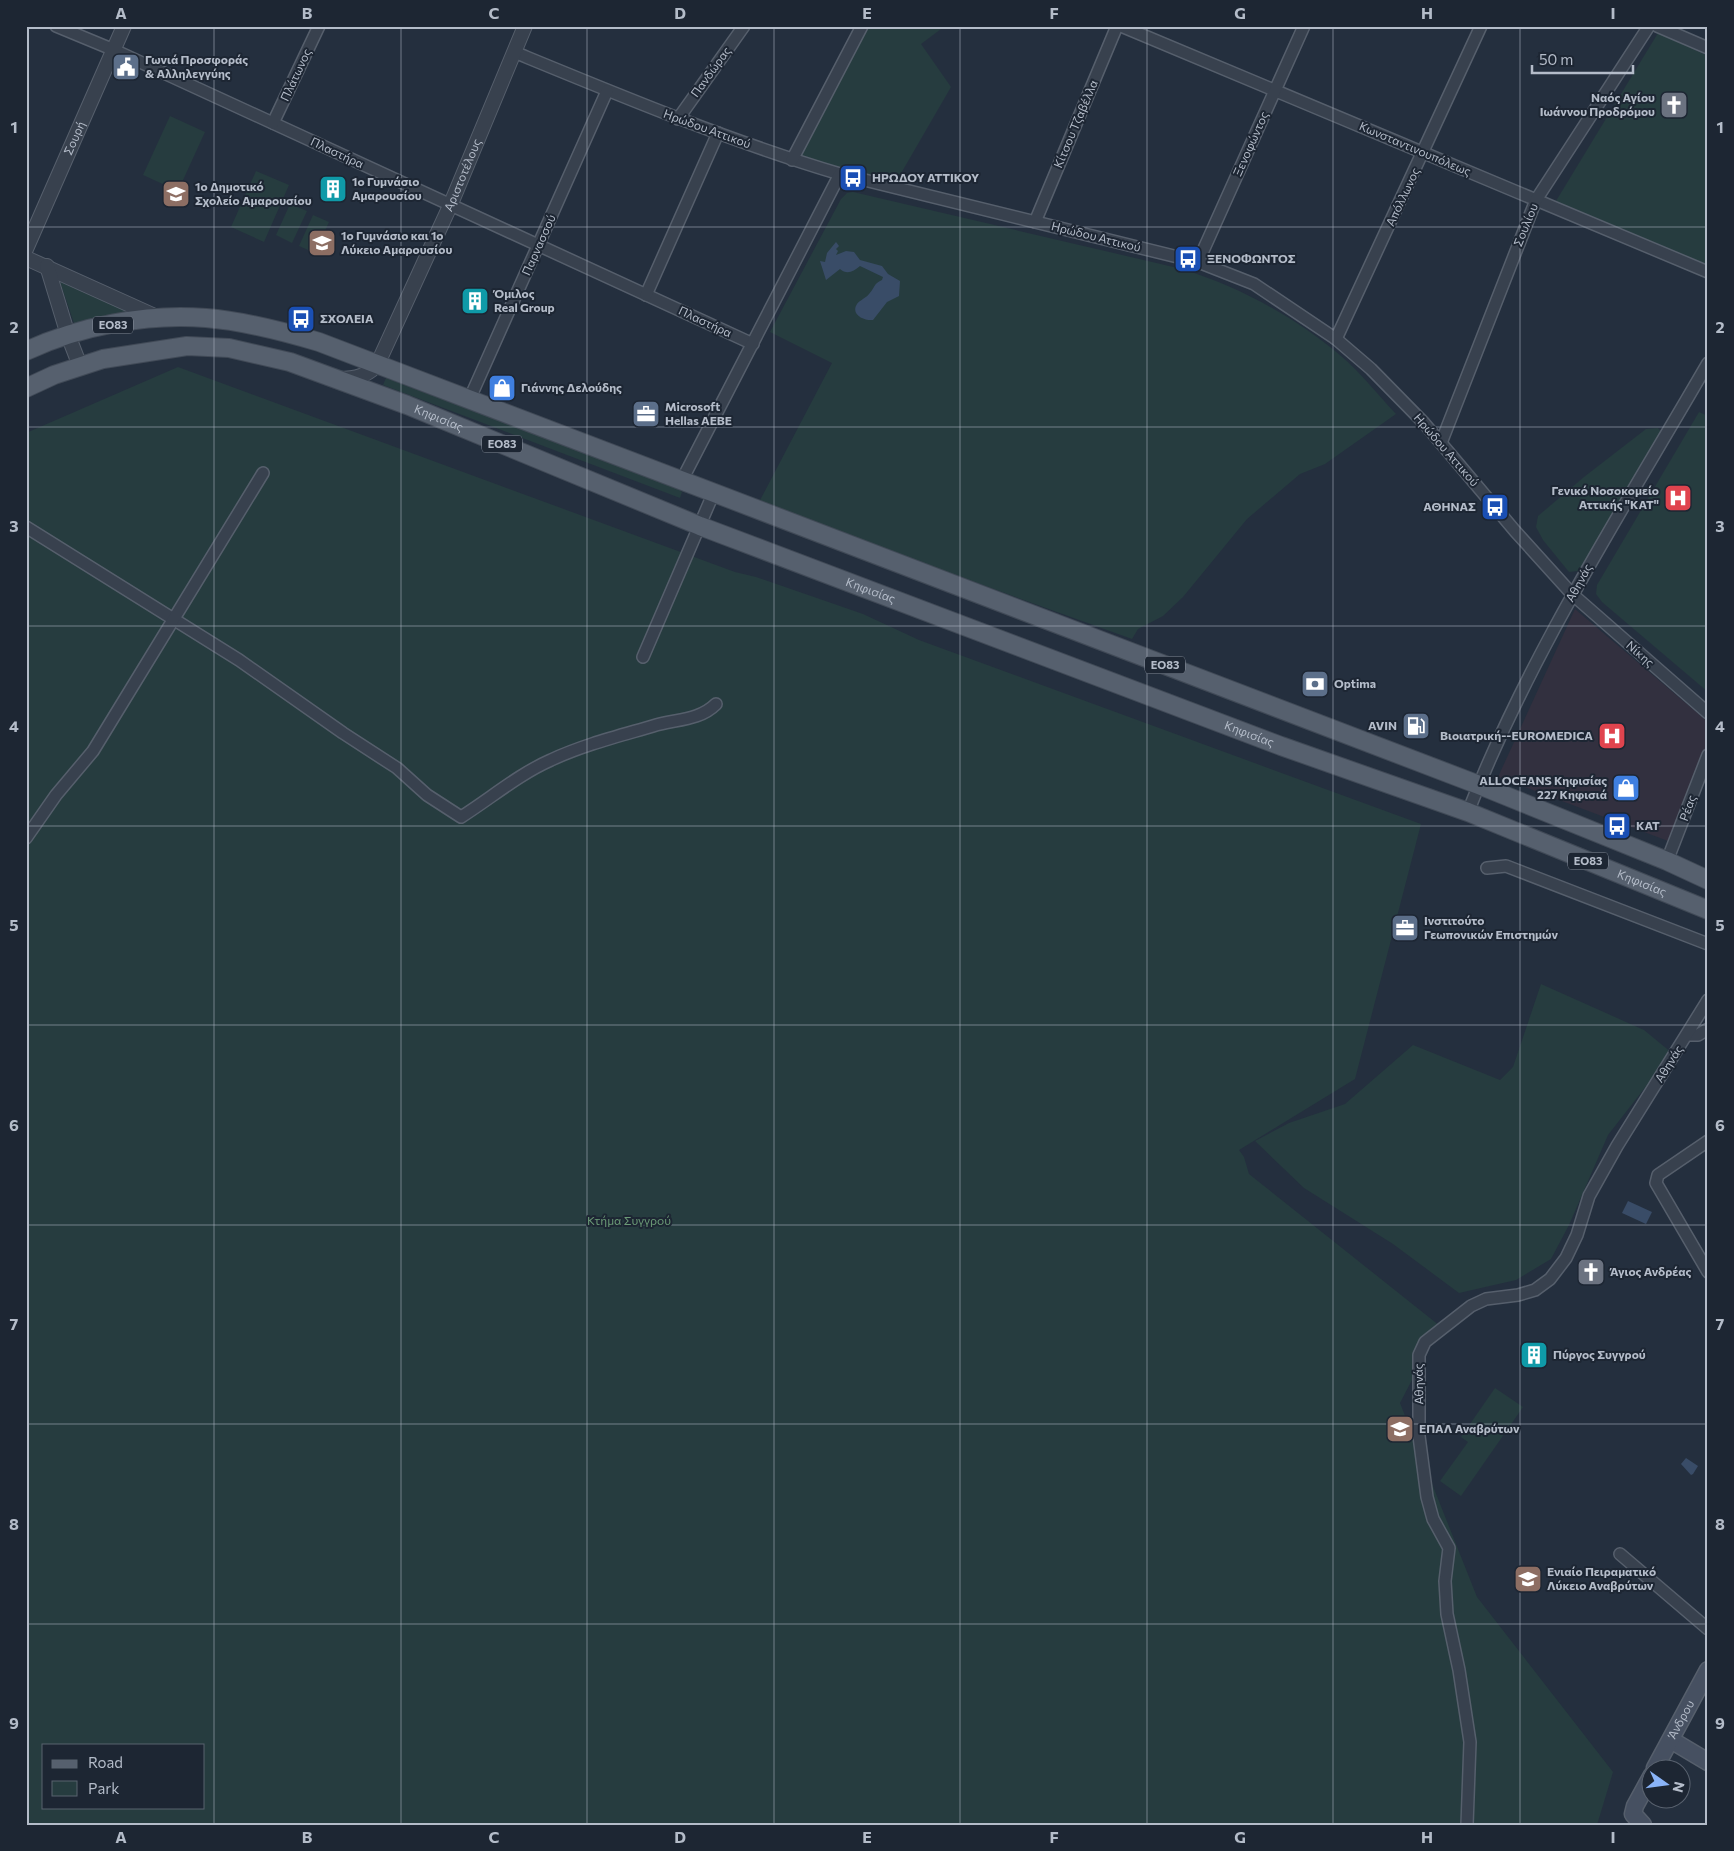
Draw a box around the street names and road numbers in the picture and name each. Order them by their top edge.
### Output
street label: Πανδώρας [687,43,733,99]
street label: Πλάτωνος [277,46,313,103]
street label: Κίτσου Τζαβέλλα [1050,77,1100,170]
street label: Ηρώδου Αττικού [662,106,753,150]
street label: Ξενοφώντος [1230,109,1271,178]
street label: Κωνσταντινουπόλεως [1358,118,1473,178]
street label: Σουρή [60,119,87,157]
street label: Πλαστήρα [309,134,366,170]
street label: Αριστοτέλους [441,136,483,213]
street label: Απόλλωνος [1382,165,1422,228]
street label: Σουλίου [1510,201,1540,248]
street label: Παρνασσού [518,212,558,277]
street label: Ηρώδου Αττικού [1050,218,1143,254]
street label: Πλαστήρα [677,303,734,339]
road number: ΕΟ83 [93,316,133,334]
street label: Κηφισίας [412,401,466,434]
street label: Ηρώδου Αττικού [1411,410,1482,489]
road number: ΕΟ83 [482,436,522,452]
street label: Αθηνάς [1562,561,1594,604]
street label: Κηφισίας [844,574,898,605]
street label: Νίκης [1624,637,1657,669]
road number: ΕΟ83 [1145,656,1185,674]
street label: Κηφισίας [1223,717,1276,749]
street label: Ρέας [1676,793,1698,823]
road number: ΕΟ83 [1568,852,1608,869]
street label: Κηφισίας [1616,866,1669,898]
street label: Αθηνάς [1651,1042,1685,1085]
street label: Αθηνάς [1411,1363,1425,1405]
street label: Άνδρου [1664,1697,1697,1742]

